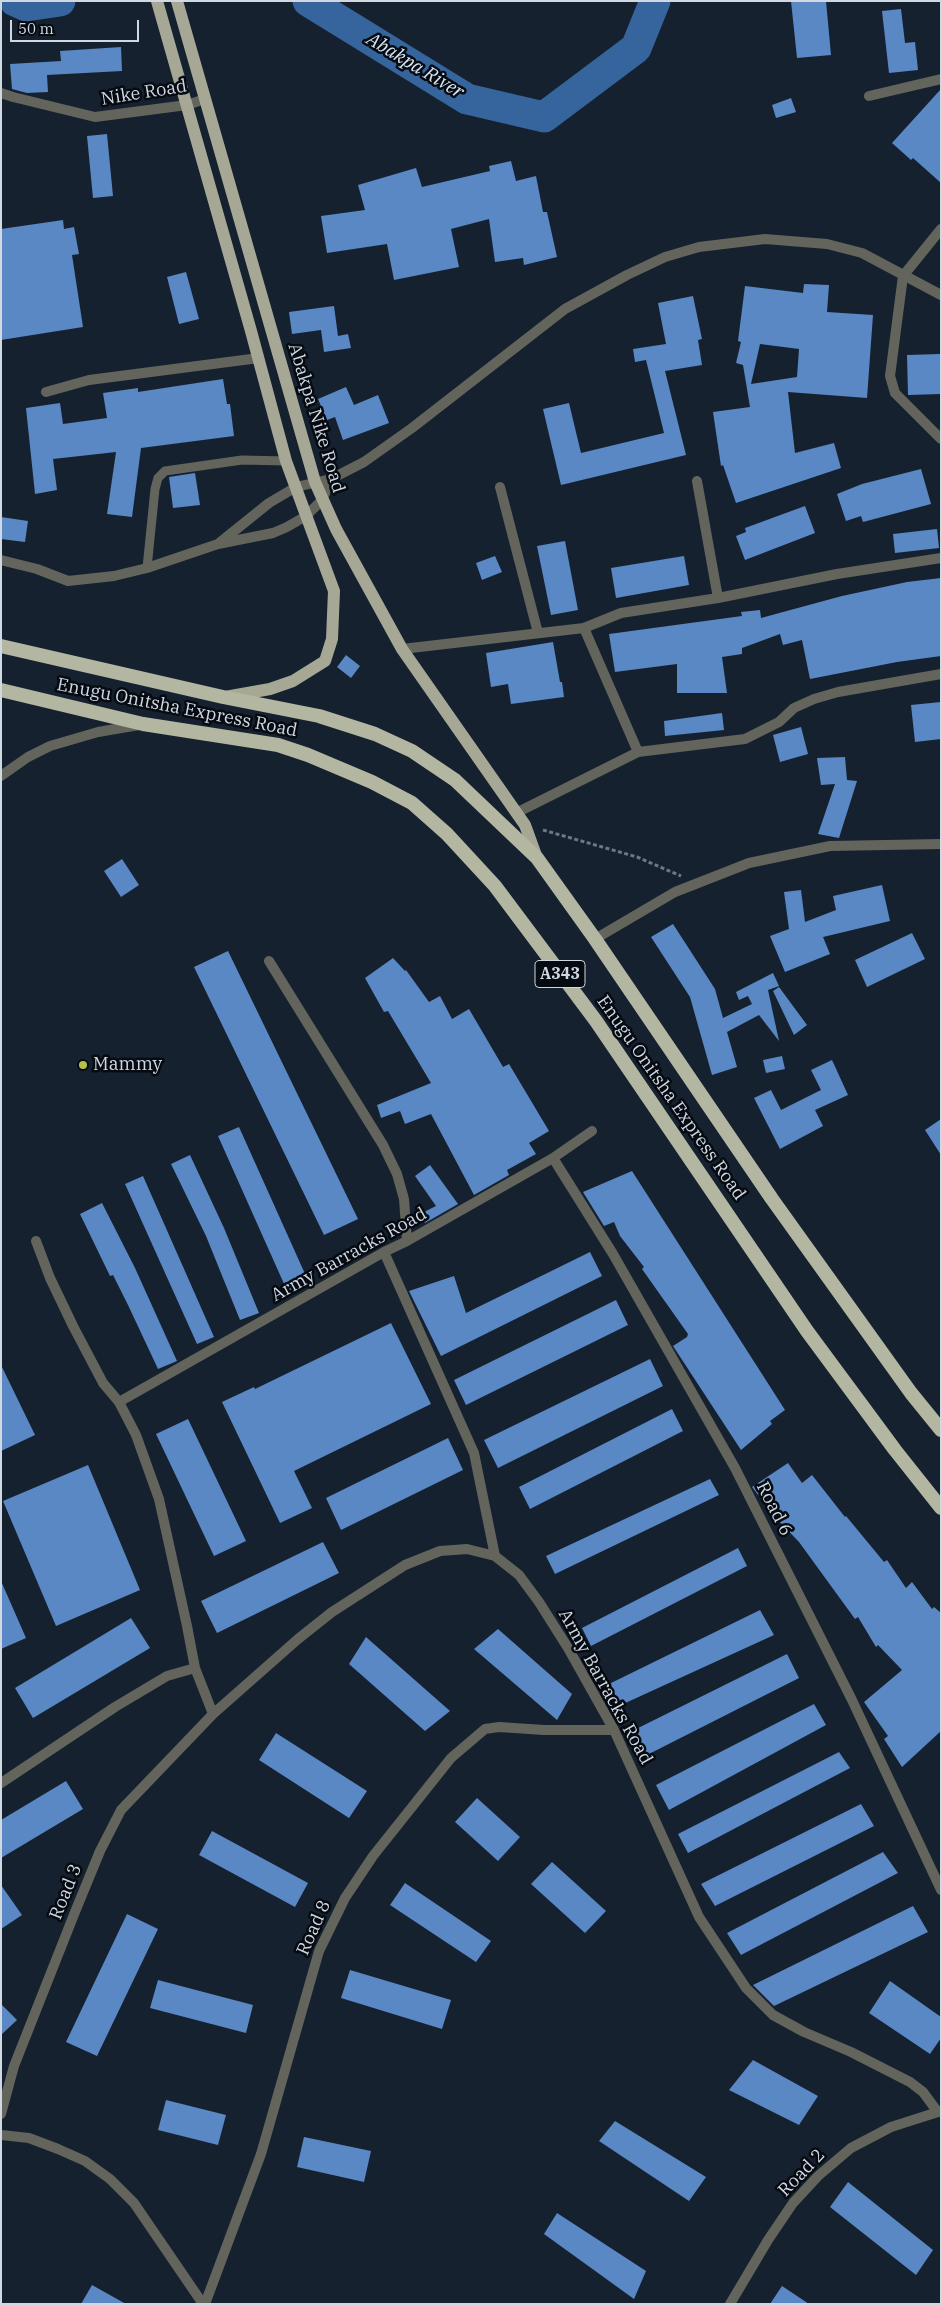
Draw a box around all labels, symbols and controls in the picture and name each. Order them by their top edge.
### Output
scale bar [12,10,141,42]
text: 50 m [18,19,54,38]
water label: Abakpa River [362,28,468,104]
street label: Nike Road [100,76,188,110]
street label: Abakpa Nike Road [283,340,349,496]
street label: Enugu Onitsha Express Road [55,674,299,742]
road number: A343 [535,961,585,988]
street label: Enugu Onitsha Express Road [592,992,750,1204]
place label: Mammy [93,1054,162,1076]
marker: Mammy [77,1059,89,1071]
street label: Army Barracks Road [268,1203,430,1307]
street label: Road 6 [751,1478,797,1540]
street label: Army Barracks Road [553,1606,657,1768]
street label: Road 3 [45,1861,87,1923]
street label: Road 8 [292,1897,336,1959]
street label: Road 2 [774,2145,830,2201]

